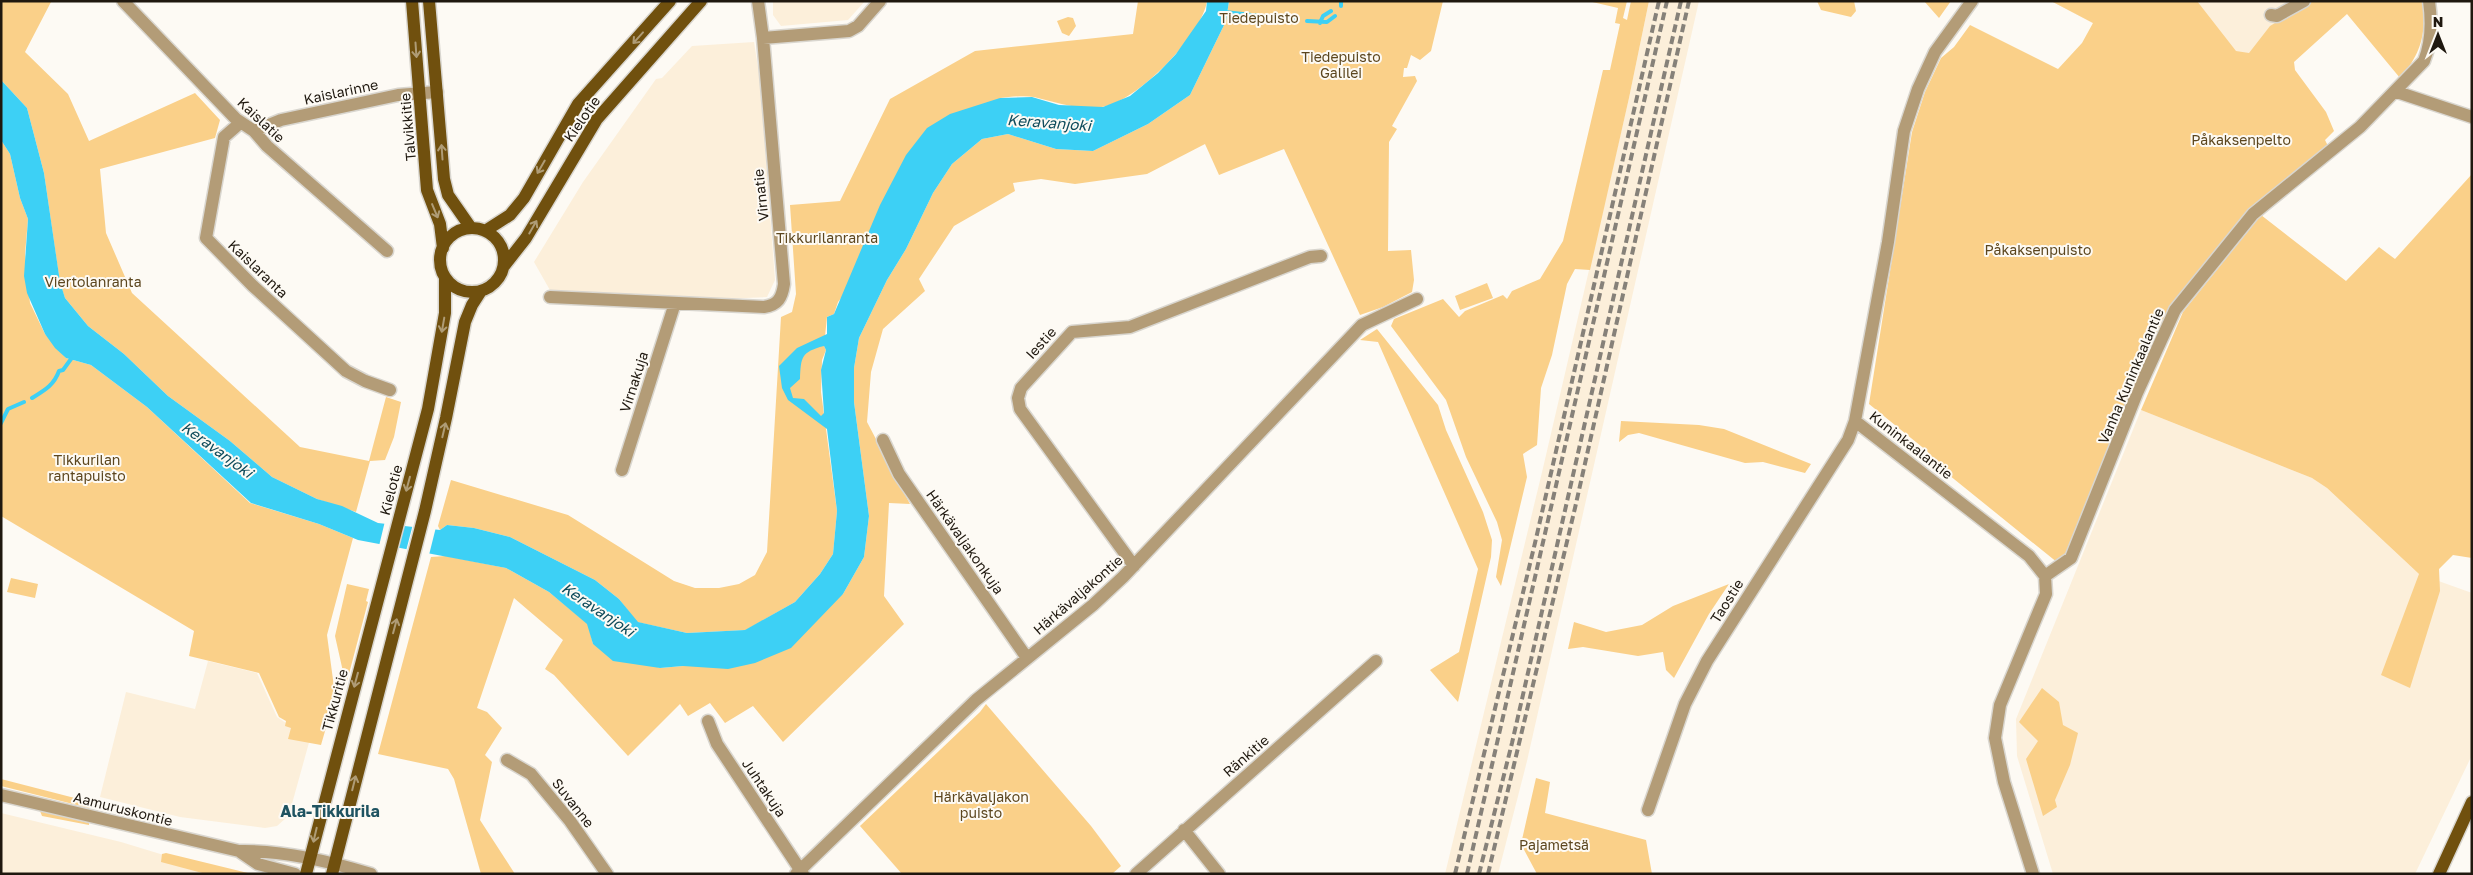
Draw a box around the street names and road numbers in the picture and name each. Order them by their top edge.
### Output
street label: Kaislarinne [302,75,380,108]
street label: Talvikkitie [396,92,419,162]
street label: Kielotie [560,93,603,145]
street label: Kaislatie [234,94,288,146]
street label: Virnatie [749,168,772,222]
street label: Kaislaranta [225,236,292,301]
street label: Vanha Kuninkaalantie [2094,305,2167,446]
street label: Iestie [1022,323,1059,362]
street label: Virnakuja [616,349,651,415]
street label: Kuninkaalantie [1866,407,1956,482]
street label: Kielotie [376,463,405,517]
street label: Härkävaljakonkuja [923,486,1008,597]
street label: Härkävaljakontie [1030,551,1126,638]
street label: Taostie [1706,576,1747,626]
street label: Tikkuritie [318,667,351,733]
street label: Ränkitie [1219,731,1272,780]
street label: Juhtakuja [739,755,790,820]
street label: Suvanne [549,775,598,831]
street label: Aamuruskontie [72,788,174,829]

